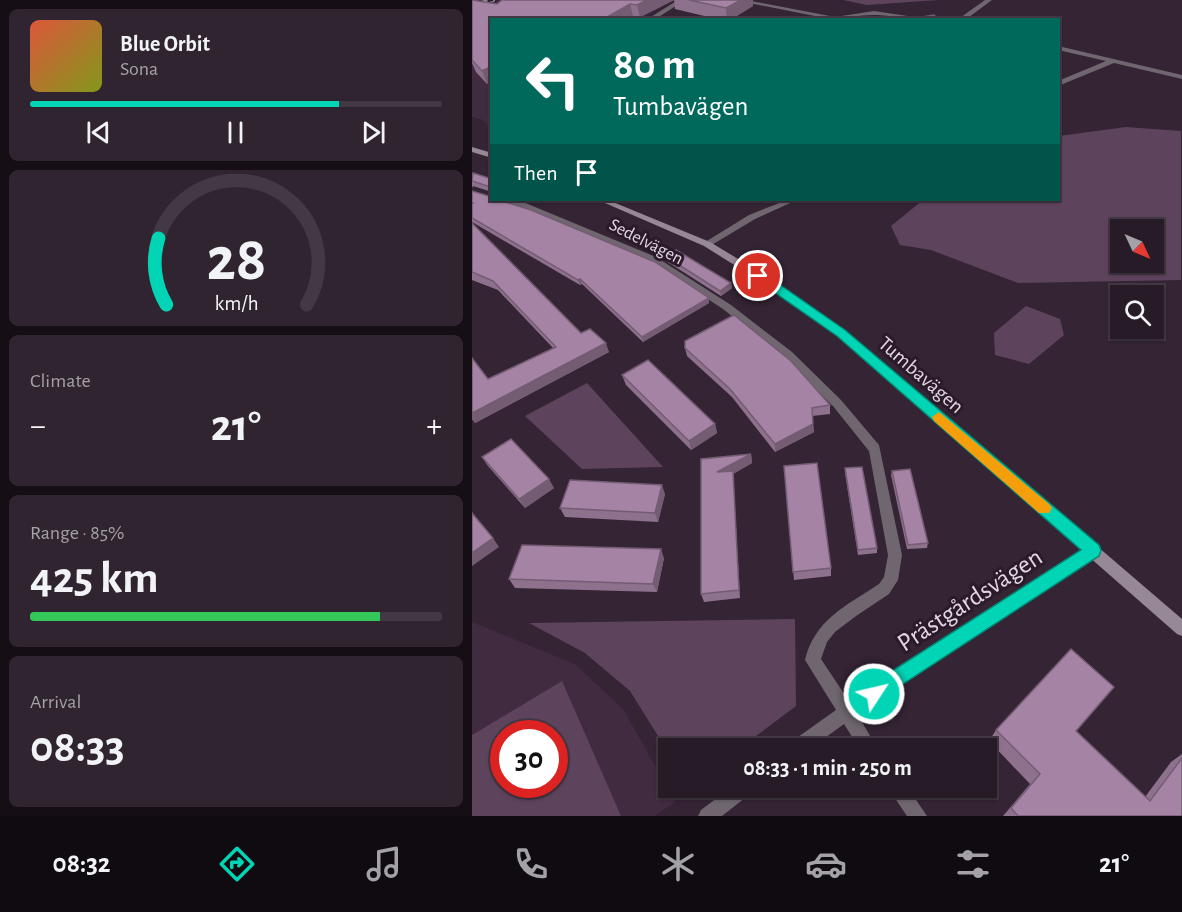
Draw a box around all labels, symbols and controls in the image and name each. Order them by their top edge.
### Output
text: Blue Orbit [120,33,210,55]
icon: left [514,42,592,120]
text: 80 m [613,44,696,86]
text: Sona [120,59,158,79]
text: Tumbavägen [613,93,748,120]
icon: previous [82,116,115,149]
icon: pause [219,116,252,149]
icon: next [357,116,390,149]
icon: arrive [570,156,603,189]
text: Then [514,162,558,184]
street label: Sedelvägen [606,216,686,268]
north arrow [1110,219,1164,273]
map controls [1110,219,1164,339]
text: 28 [206,229,266,291]
pin [732,250,783,301]
icon: arrive [741,259,774,292]
button: search [1110,285,1164,339]
text: km/h [214,293,258,314]
street label: Tumbavägen [874,333,968,417]
text: Climate [30,371,91,391]
text: 21° [211,404,261,449]
text: − [30,410,46,443]
text: + [426,410,442,443]
text: Range · 85% [30,523,125,543]
street label: Prästgårdsvägen [893,544,1047,656]
text: 425 km [30,556,159,601]
position arrow [842,662,906,726]
text: Arrival [30,692,81,712]
speed limit sign: 30 [490,720,568,798]
text: 08:33 [30,725,125,770]
text: 08:33 · 1 min · 250 m [743,757,912,779]
icon: directions [216,843,258,885]
icon: music [363,843,405,885]
icon: phone [510,843,552,885]
icon: climate [657,843,699,885]
icon: car [805,843,847,885]
icon: filters [952,843,994,885]
text: 08:32 [53,850,111,877]
text: 21° [1099,850,1129,877]

